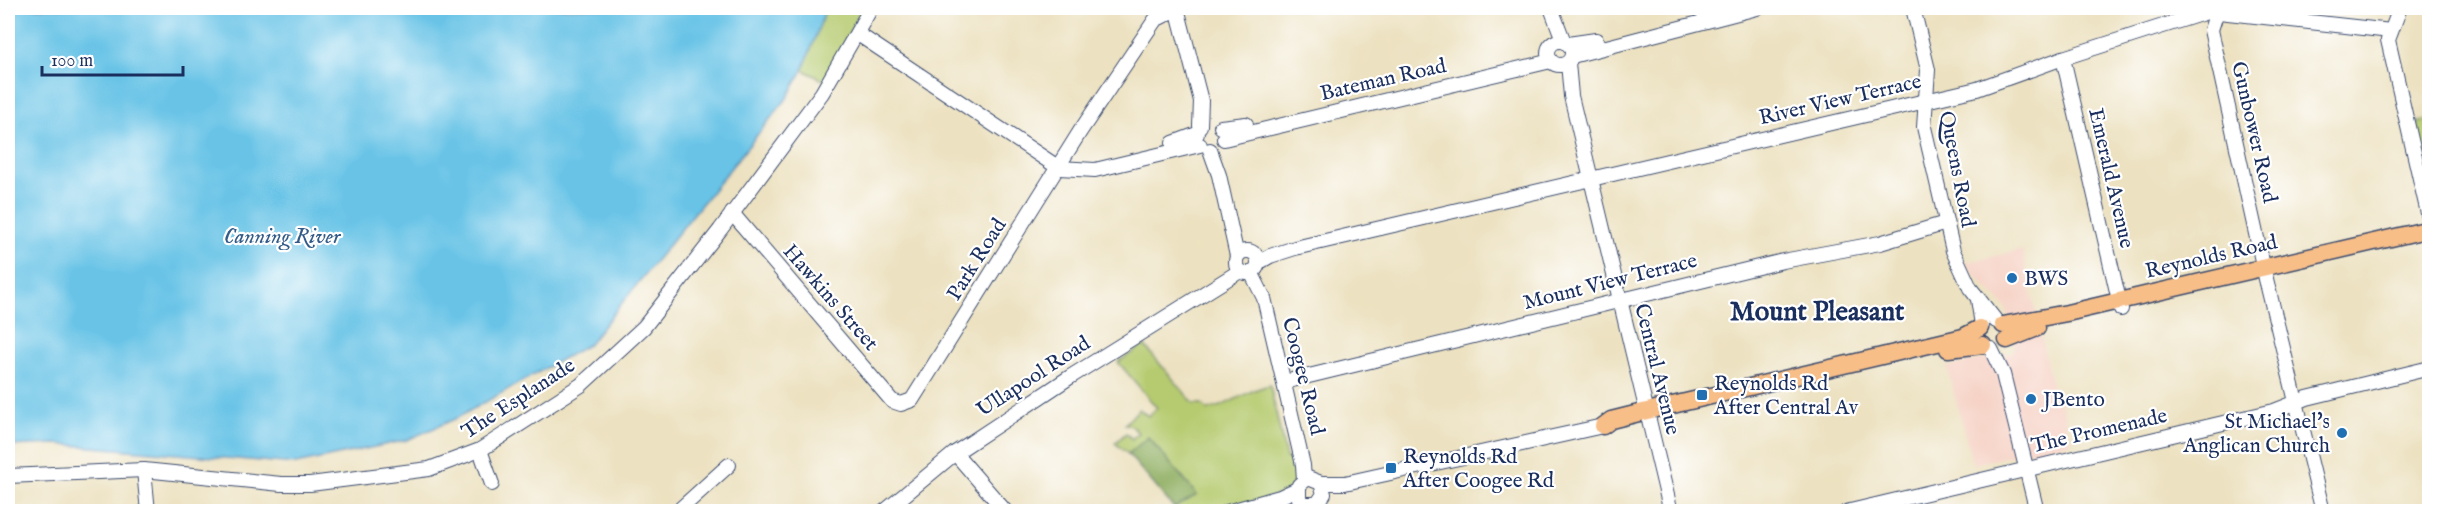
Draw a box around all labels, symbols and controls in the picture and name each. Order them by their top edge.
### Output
scale bar [42,39,183,77]
text: 100 m [51,50,93,73]
street label: Bateman Road [1318,53,1450,108]
street label: Gunbower Road [2224,59,2283,206]
street label: River View Terrace [1756,69,1925,132]
street label: Emerald Avenue [2081,106,2140,251]
street label: Queens Road [1932,109,1981,231]
street label: Park Road [941,213,1014,306]
water label: Canning River [224,223,342,251]
street label: Reynolds Road [2143,229,2281,286]
street label: Hawkins Street [776,239,884,357]
street label: Mount View Terrace [1521,248,1700,317]
place label: BWS [2024,266,2068,293]
marker: BWS [2005,271,2019,285]
district label: Mount Pleasant [1730,296,1905,330]
street label: Central Avenue [1627,301,1686,438]
street label: Coogee Road [1275,315,1330,439]
street label: Ullapool Road [972,330,1096,424]
street label: The Esplanade [457,352,581,446]
place label: Reynolds Rd After Central Av [1713,371,1859,422]
place label: JBento [2041,387,2105,414]
marker: Reynolds Rd After Central Av [1695,388,1709,402]
marker: JBento [2024,392,2038,406]
street label: The Promenade [2029,403,2170,460]
place label: St Michael's Anglican Church [2182,409,2330,460]
marker: St Michael's Anglican Church [2335,426,2349,440]
place label: Reynolds Rd After Coogee Rd [1402,444,1555,495]
marker: Reynolds Rd After Coogee Rd [1384,461,1398,475]

